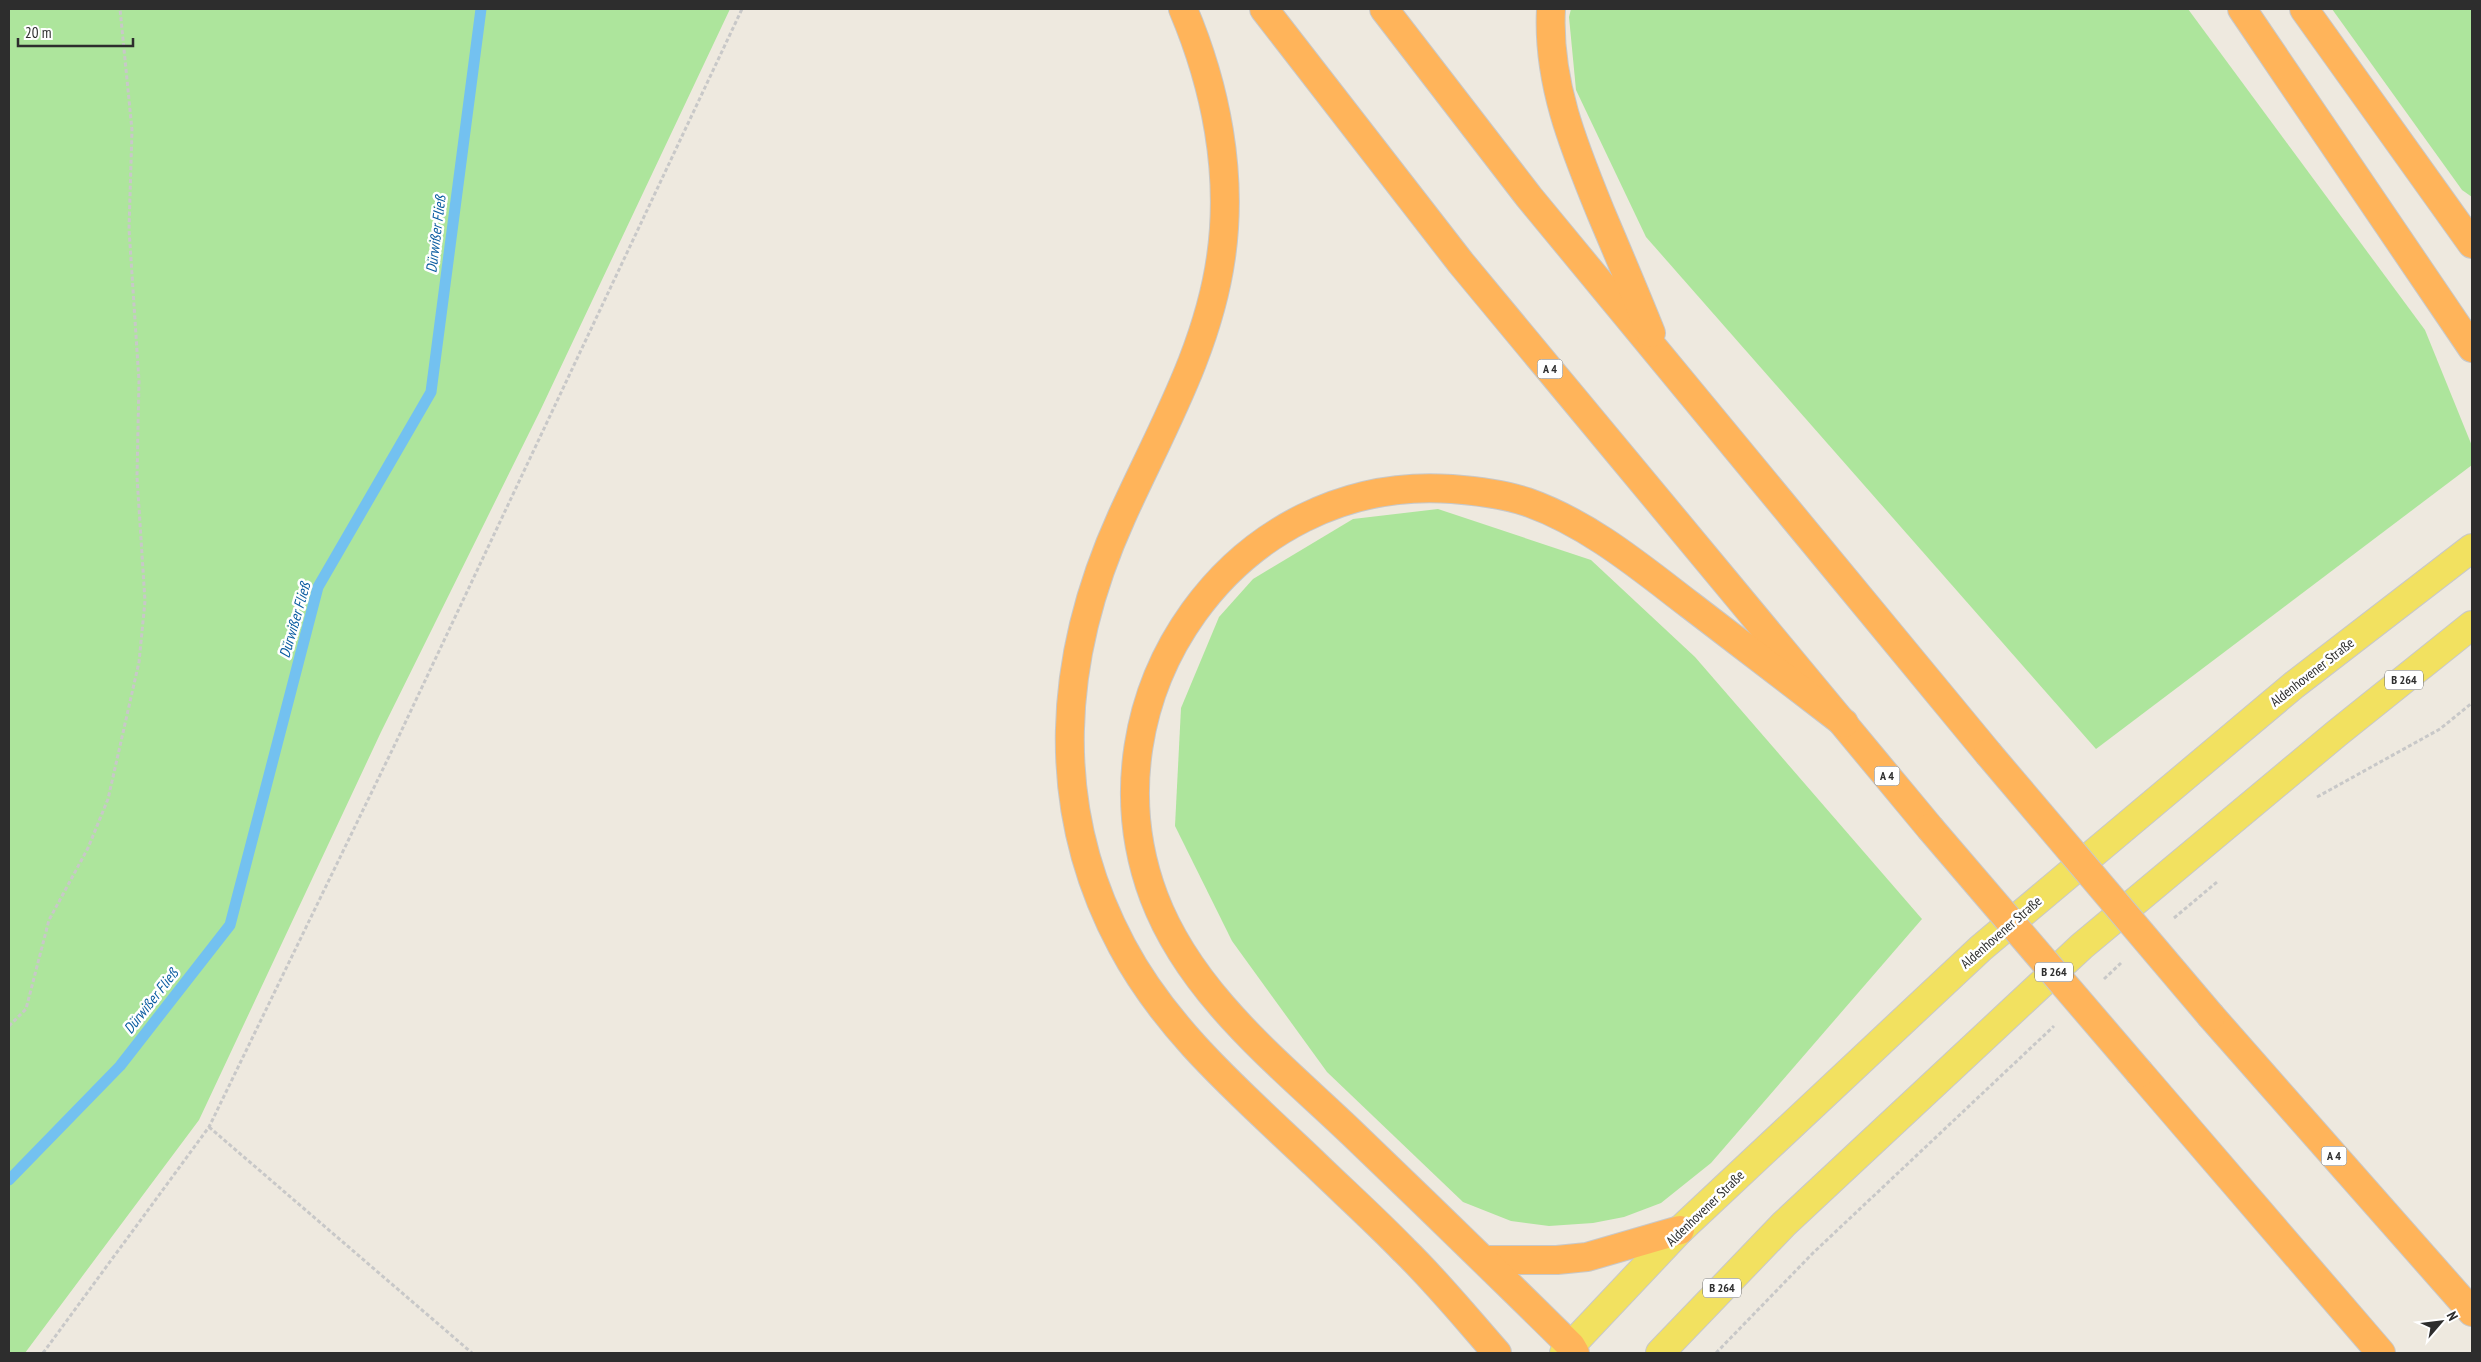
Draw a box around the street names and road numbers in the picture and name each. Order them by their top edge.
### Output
road number: A 4 [1538,359,1562,378]
street label: Aldenhovener Straße [2266,633,2358,710]
road number: B 264 [2385,670,2423,690]
road number: A 4 [1874,766,1900,786]
street label: Aldenhovener Straße [1957,892,2045,972]
road number: B 264 [2035,962,2073,982]
road number: A 4 [2322,1146,2346,1166]
street label: Aldenhovener Straße [1662,1166,1748,1250]
road number: B 264 [1703,1278,1741,1298]

